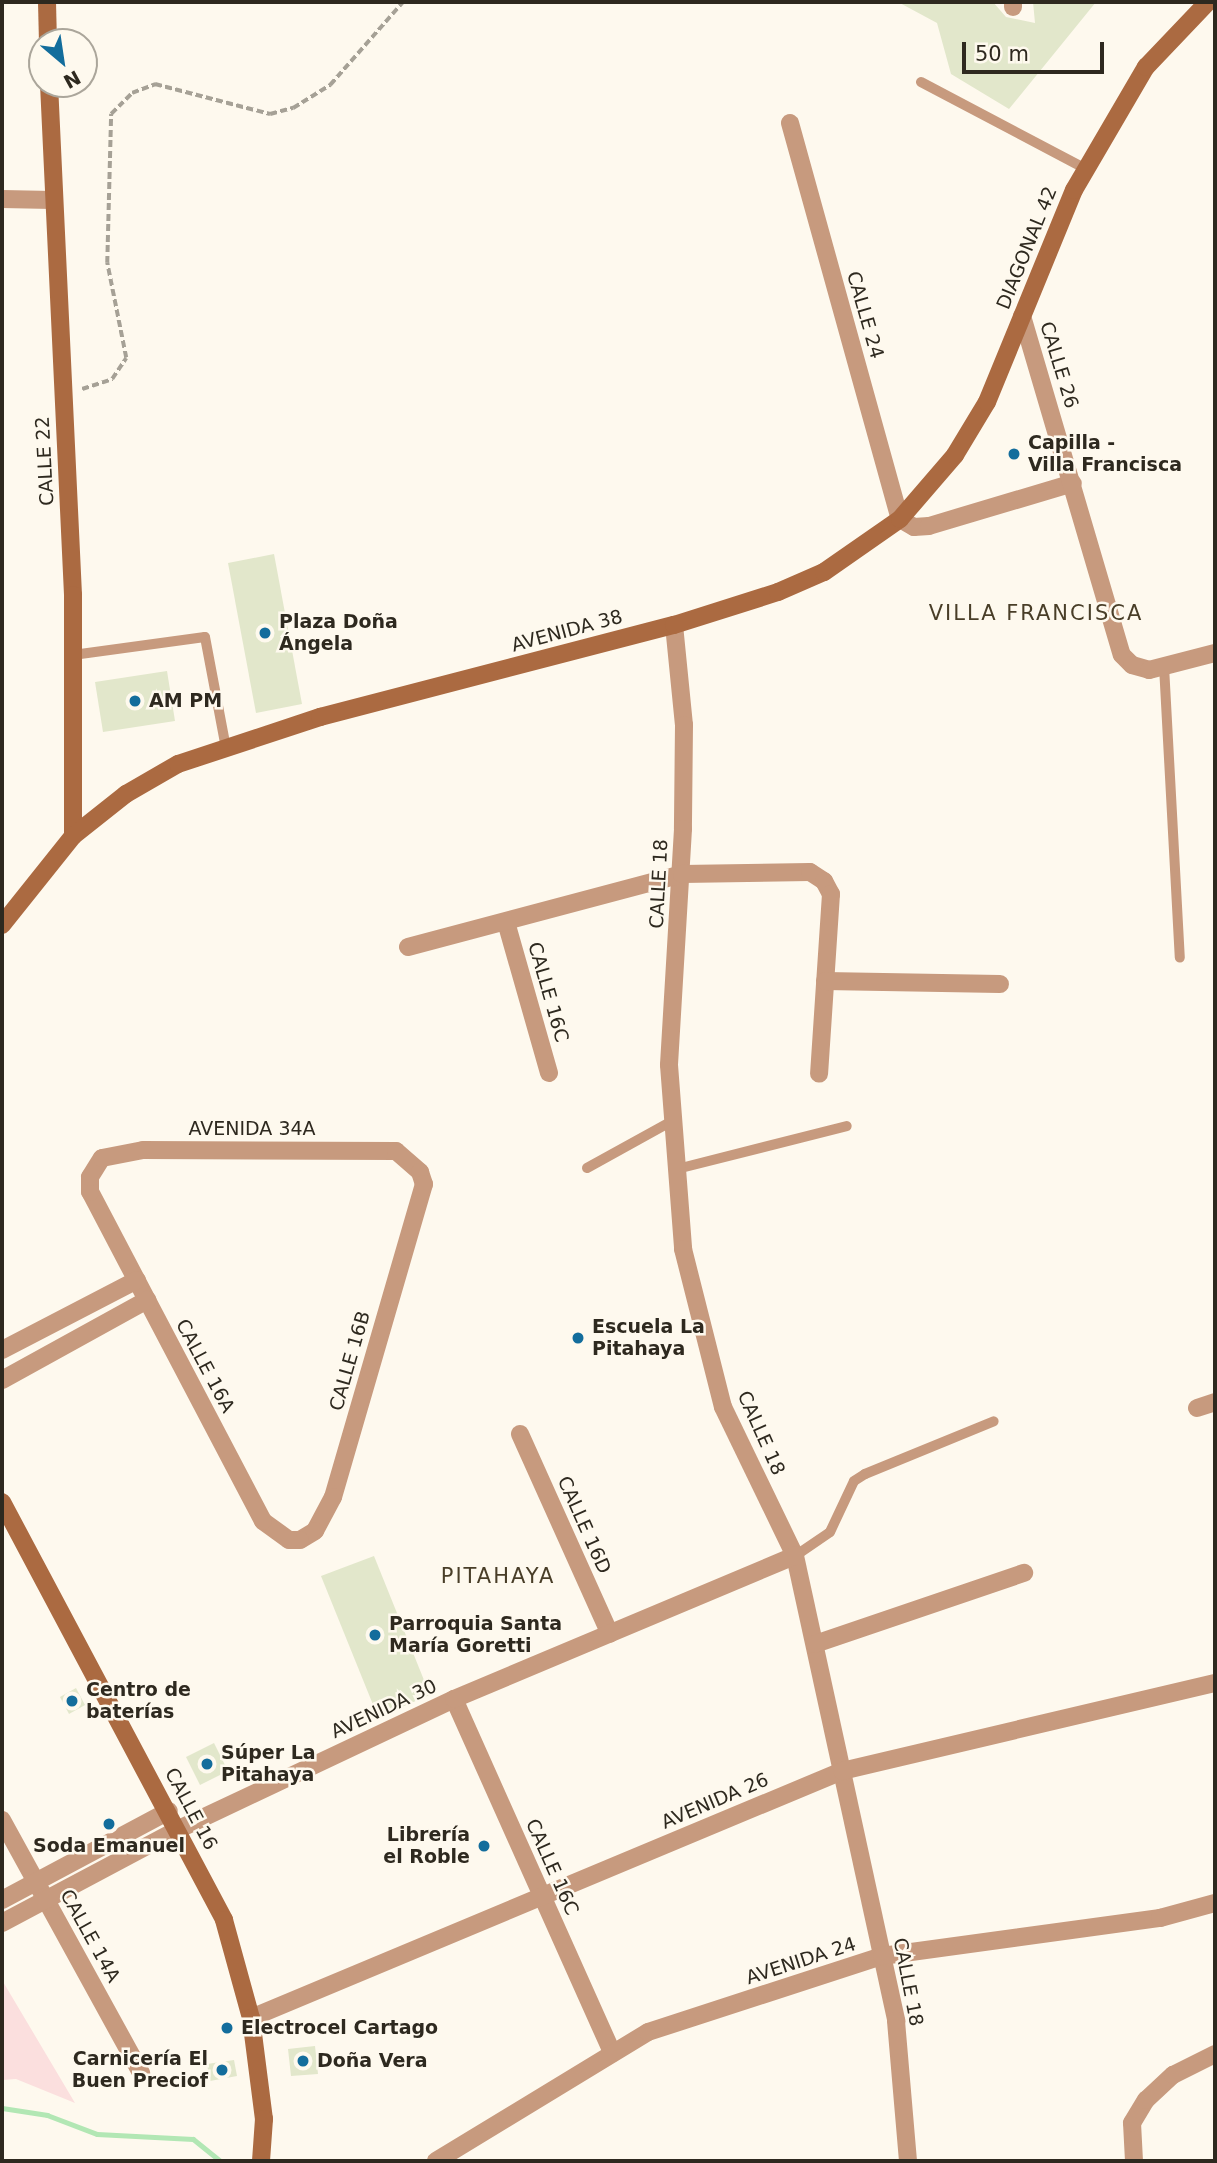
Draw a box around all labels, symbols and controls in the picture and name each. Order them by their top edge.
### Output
north arrow [28,28,98,98]
scale bar [965,28,1107,72]
text: 50 m [975,42,1029,66]
text: N [60,66,85,93]
street label: DIAGONAL 42 [992,183,1062,313]
street label: CALLE 24 [842,269,888,361]
street label: CALLE 26 [1035,319,1083,411]
street label: CALLE 22 [31,416,59,506]
place label: Capilla - Villa Francisca [1028,432,1182,476]
marker: Capilla - Villa Francisca [1006,446,1022,462]
district label: VILLA FRANCISCA [931,600,1141,626]
street label: AVENIDA 38 [509,605,625,657]
place label: Plaza Doña Ángela [279,611,398,655]
marker: Plaza Doña Ángela [257,625,273,641]
place label: AM PM [149,690,222,712]
marker: AM PM [127,693,143,709]
street label: CALLE 18 [645,839,673,929]
street label: CALLE 16C [523,939,573,1045]
street label: AVENIDA 34A [188,1118,316,1140]
street label: CALLE 16B [325,1309,375,1413]
street label: CALLE 16A [171,1315,239,1417]
place label: Escuela La Pitahaya [592,1316,705,1360]
marker: Escuela La Pitahaya [570,1330,586,1346]
street label: CALLE 18 [732,1387,790,1479]
street label: CALLE 16D [552,1473,616,1577]
district label: PITAHAYA [442,1563,554,1589]
place label: Parroquia Santa María Goretti [389,1613,562,1657]
marker: Parroquia Santa María Goretti [367,1627,383,1643]
street label: AVENIDA 30 [327,1675,441,1743]
place label: Centro de baterías [86,1679,191,1723]
marker: Centro de baterías [64,1693,80,1709]
place label: Súper La Pitahaya [221,1742,316,1786]
marker: Súper La Pitahaya [199,1756,215,1772]
street label: CALLE 16 [160,1764,222,1854]
street label: AVENIDA 26 [658,1768,772,1834]
street label: CALLE 16C [521,1815,583,1919]
marker: Soda Emanuel [101,1816,117,1832]
place label: Librería el Roble [383,1824,470,1868]
place label: Soda Emanuel [33,1835,185,1857]
marker: Librería el Roble [476,1838,492,1854]
street label: CALLE 14A [55,1886,125,1986]
street label: AVENIDA 24 [743,1933,859,1989]
street label: CALLE 18 [888,1936,928,2028]
place label: Electrocel Cartago [241,2017,438,2039]
marker: Electrocel Cartago [219,2020,235,2036]
place label: Carnicería El Buen Preciof [72,2048,208,2092]
place label: Doña Vera [317,2050,428,2072]
marker: Doña Vera [295,2053,311,2069]
marker: Carnicería El Buen Preciof [214,2062,230,2078]

